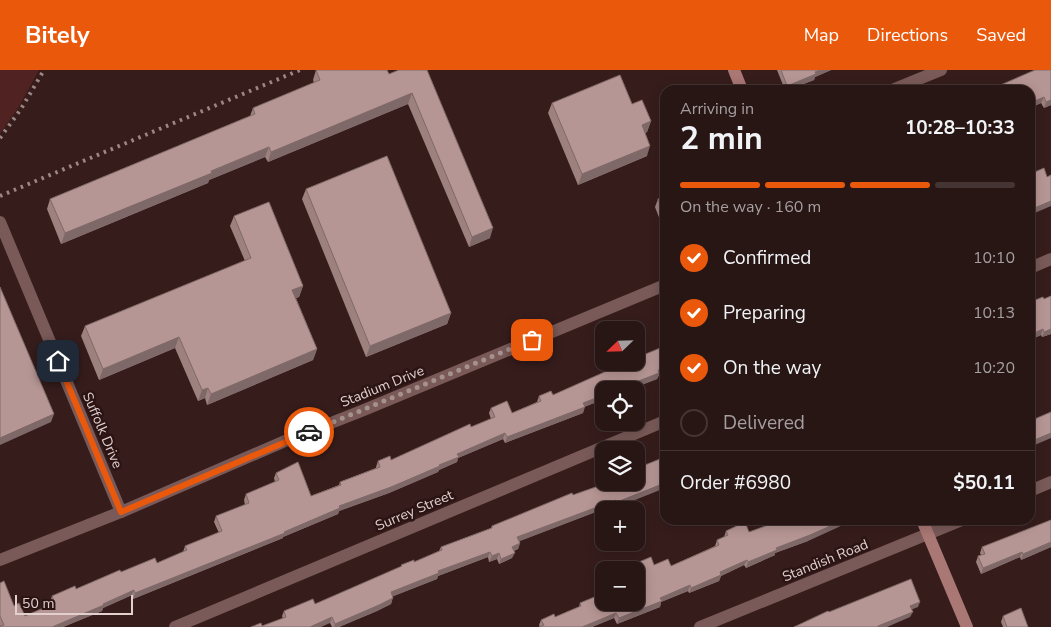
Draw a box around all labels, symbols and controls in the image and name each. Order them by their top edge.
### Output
text: Bitely [25,19,90,51]
text: Map [804,23,839,47]
text: Directions [867,23,948,47]
text: Saved [976,23,1026,47]
text: Arriving in [680,98,754,120]
text: 10:28–10:33 [905,115,1015,141]
text: 2 min [680,117,763,160]
text: On the way · 160 m [680,196,821,218]
icon: check [680,244,708,272]
text: Confirmed [723,245,811,271]
text: 10:10 [973,247,1015,269]
icon: check [680,299,708,327]
text: Preparing [723,300,806,326]
text: 10:13 [973,302,1015,324]
pin [511,319,553,361]
north arrow [595,321,645,371]
map controls [595,321,645,611]
icon: bag [518,326,546,354]
pin [37,340,79,382]
icon: home [44,347,72,375]
icon: check [680,354,708,382]
text: On the way [723,355,821,381]
text: 10:20 [973,357,1015,379]
street label: Stadium Drive [337,361,427,412]
button: locate [595,381,645,431]
street label: Suffolk Drive [78,389,127,471]
courier [284,407,334,457]
text: Delivered [723,410,805,436]
icon: car [295,418,323,446]
button: layers [595,441,645,491]
text: Order #6980 [680,470,791,496]
text: $50.11 [953,470,1015,496]
street label: Surrey Street [372,486,456,535]
button: + [595,501,645,551]
street label: Standish Road [779,535,871,586]
button: − [595,561,645,611]
scale bar [15,592,132,615]
text: 50 m [22,594,54,613]

